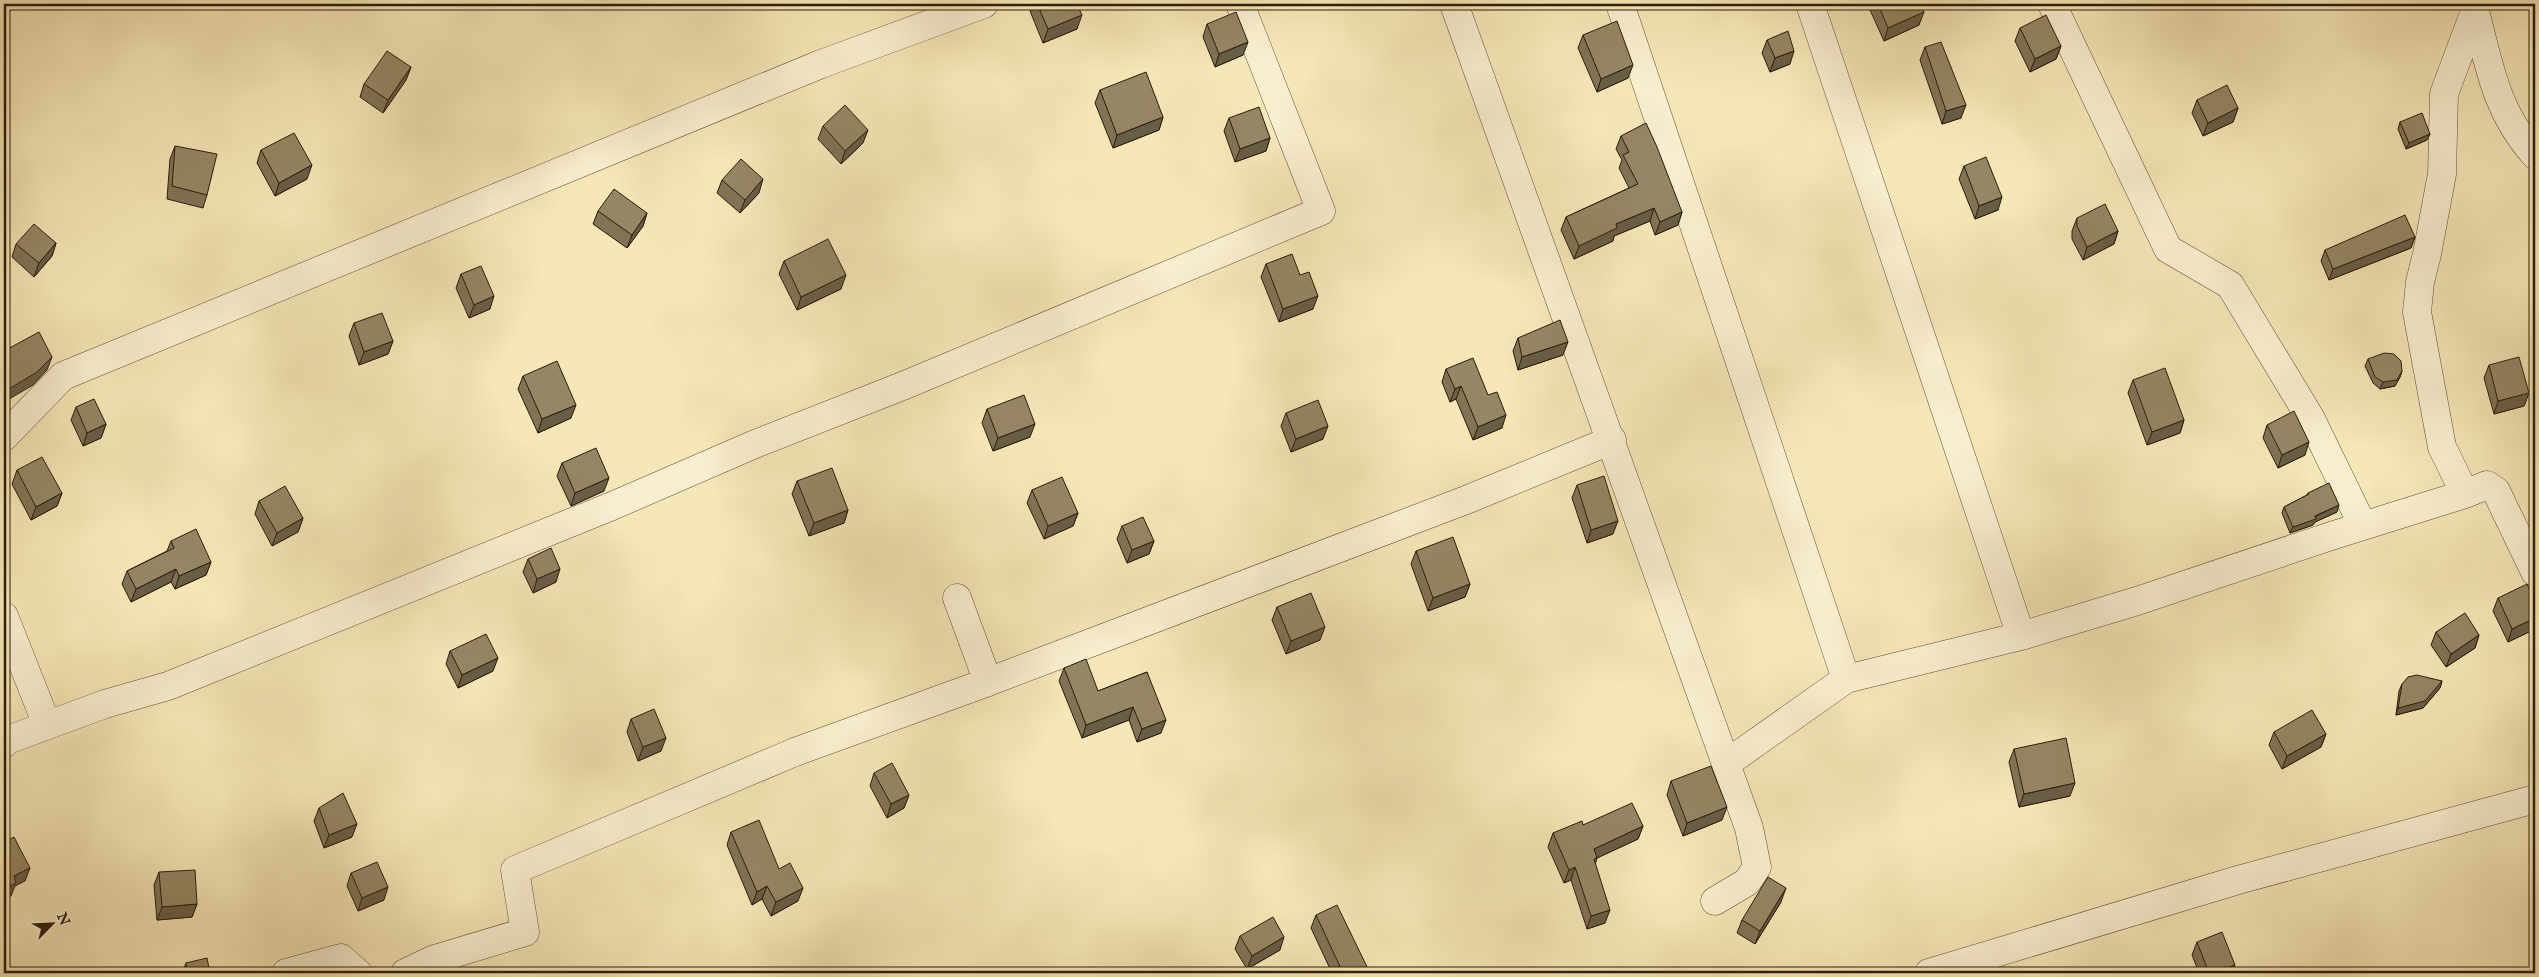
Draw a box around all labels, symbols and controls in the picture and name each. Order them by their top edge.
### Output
north arrow [28,900,78,950]
text: N [52,909,74,928]

